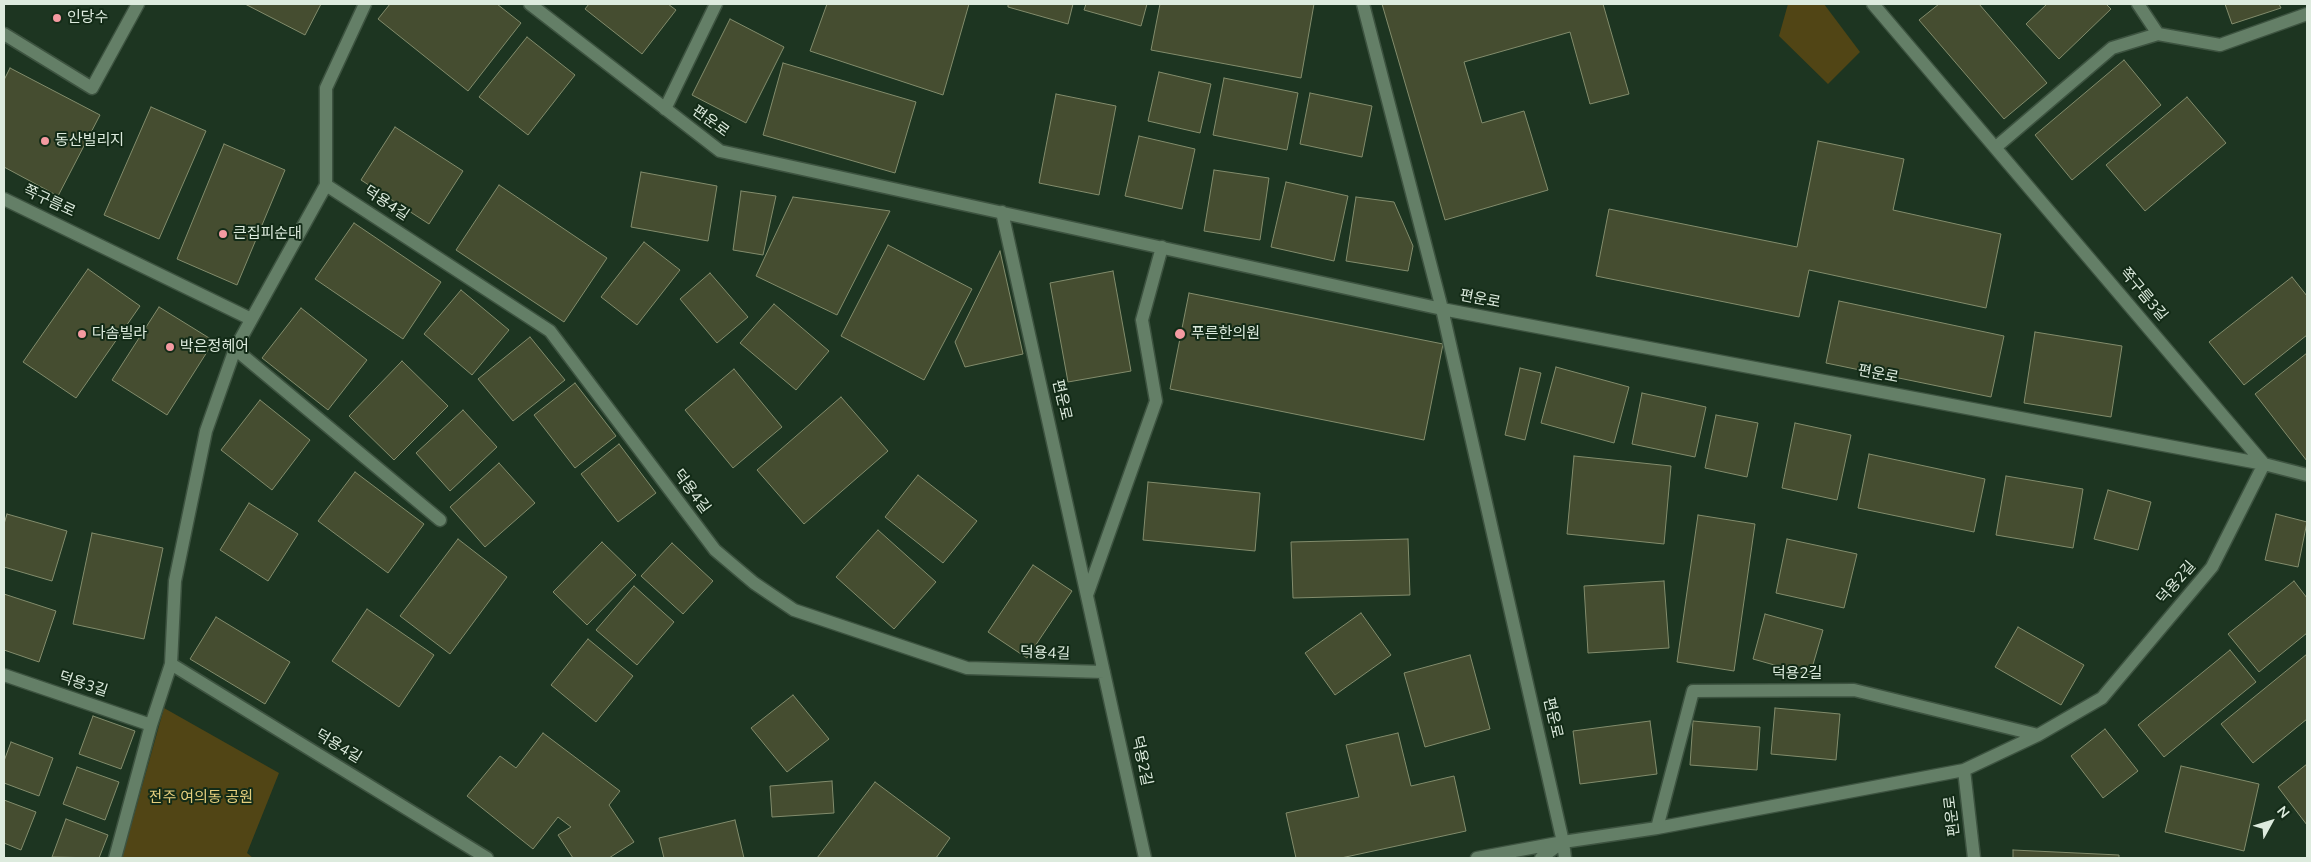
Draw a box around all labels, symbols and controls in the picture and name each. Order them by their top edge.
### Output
place label: 인당수 [67,9,108,27]
marker: 인당수 [51,12,63,24]
street label: 편운로 [688,103,732,141]
place label: 동산빌리지 [55,132,124,150]
marker: 동산빌리지 [39,135,51,147]
street label: 쪽구름로 [20,182,78,222]
street label: 덕용4길 [360,183,412,225]
place label: 큰집피순대 [233,225,302,243]
marker: 큰집피순대 [217,228,229,240]
street label: 쪽구름3길 [2115,265,2171,325]
street label: 편운로 [1458,287,1502,313]
place label: 다솜빌라 [92,325,147,343]
place label: 푸른한의원 [1191,325,1260,343]
marker: 푸른한의원 [1173,327,1187,341]
marker: 다솜빌라 [76,328,88,340]
place label: 박은정헤어 [180,338,249,356]
marker: 박은정헤어 [164,341,176,353]
street label: 편운로 [1856,362,1900,388]
street label: 편운로 [1048,378,1074,422]
street label: 덕용4길 [669,466,713,518]
street label: 덕용2길 [2154,558,2200,608]
street label: 덕용4길 [1020,644,1070,664]
street label: 덕용2길 [1772,665,1822,683]
street label: 덕용3길 [56,669,110,701]
street label: 편운로 [1539,696,1565,740]
street label: 덕용4길 [312,726,364,768]
street label: 덕용2길 [1127,734,1155,788]
park label: 전주 여의동 공원 [149,789,253,807]
street label: 편운로 [1942,794,1964,838]
north arrow [2246,797,2296,847]
text: N [2272,802,2294,822]

